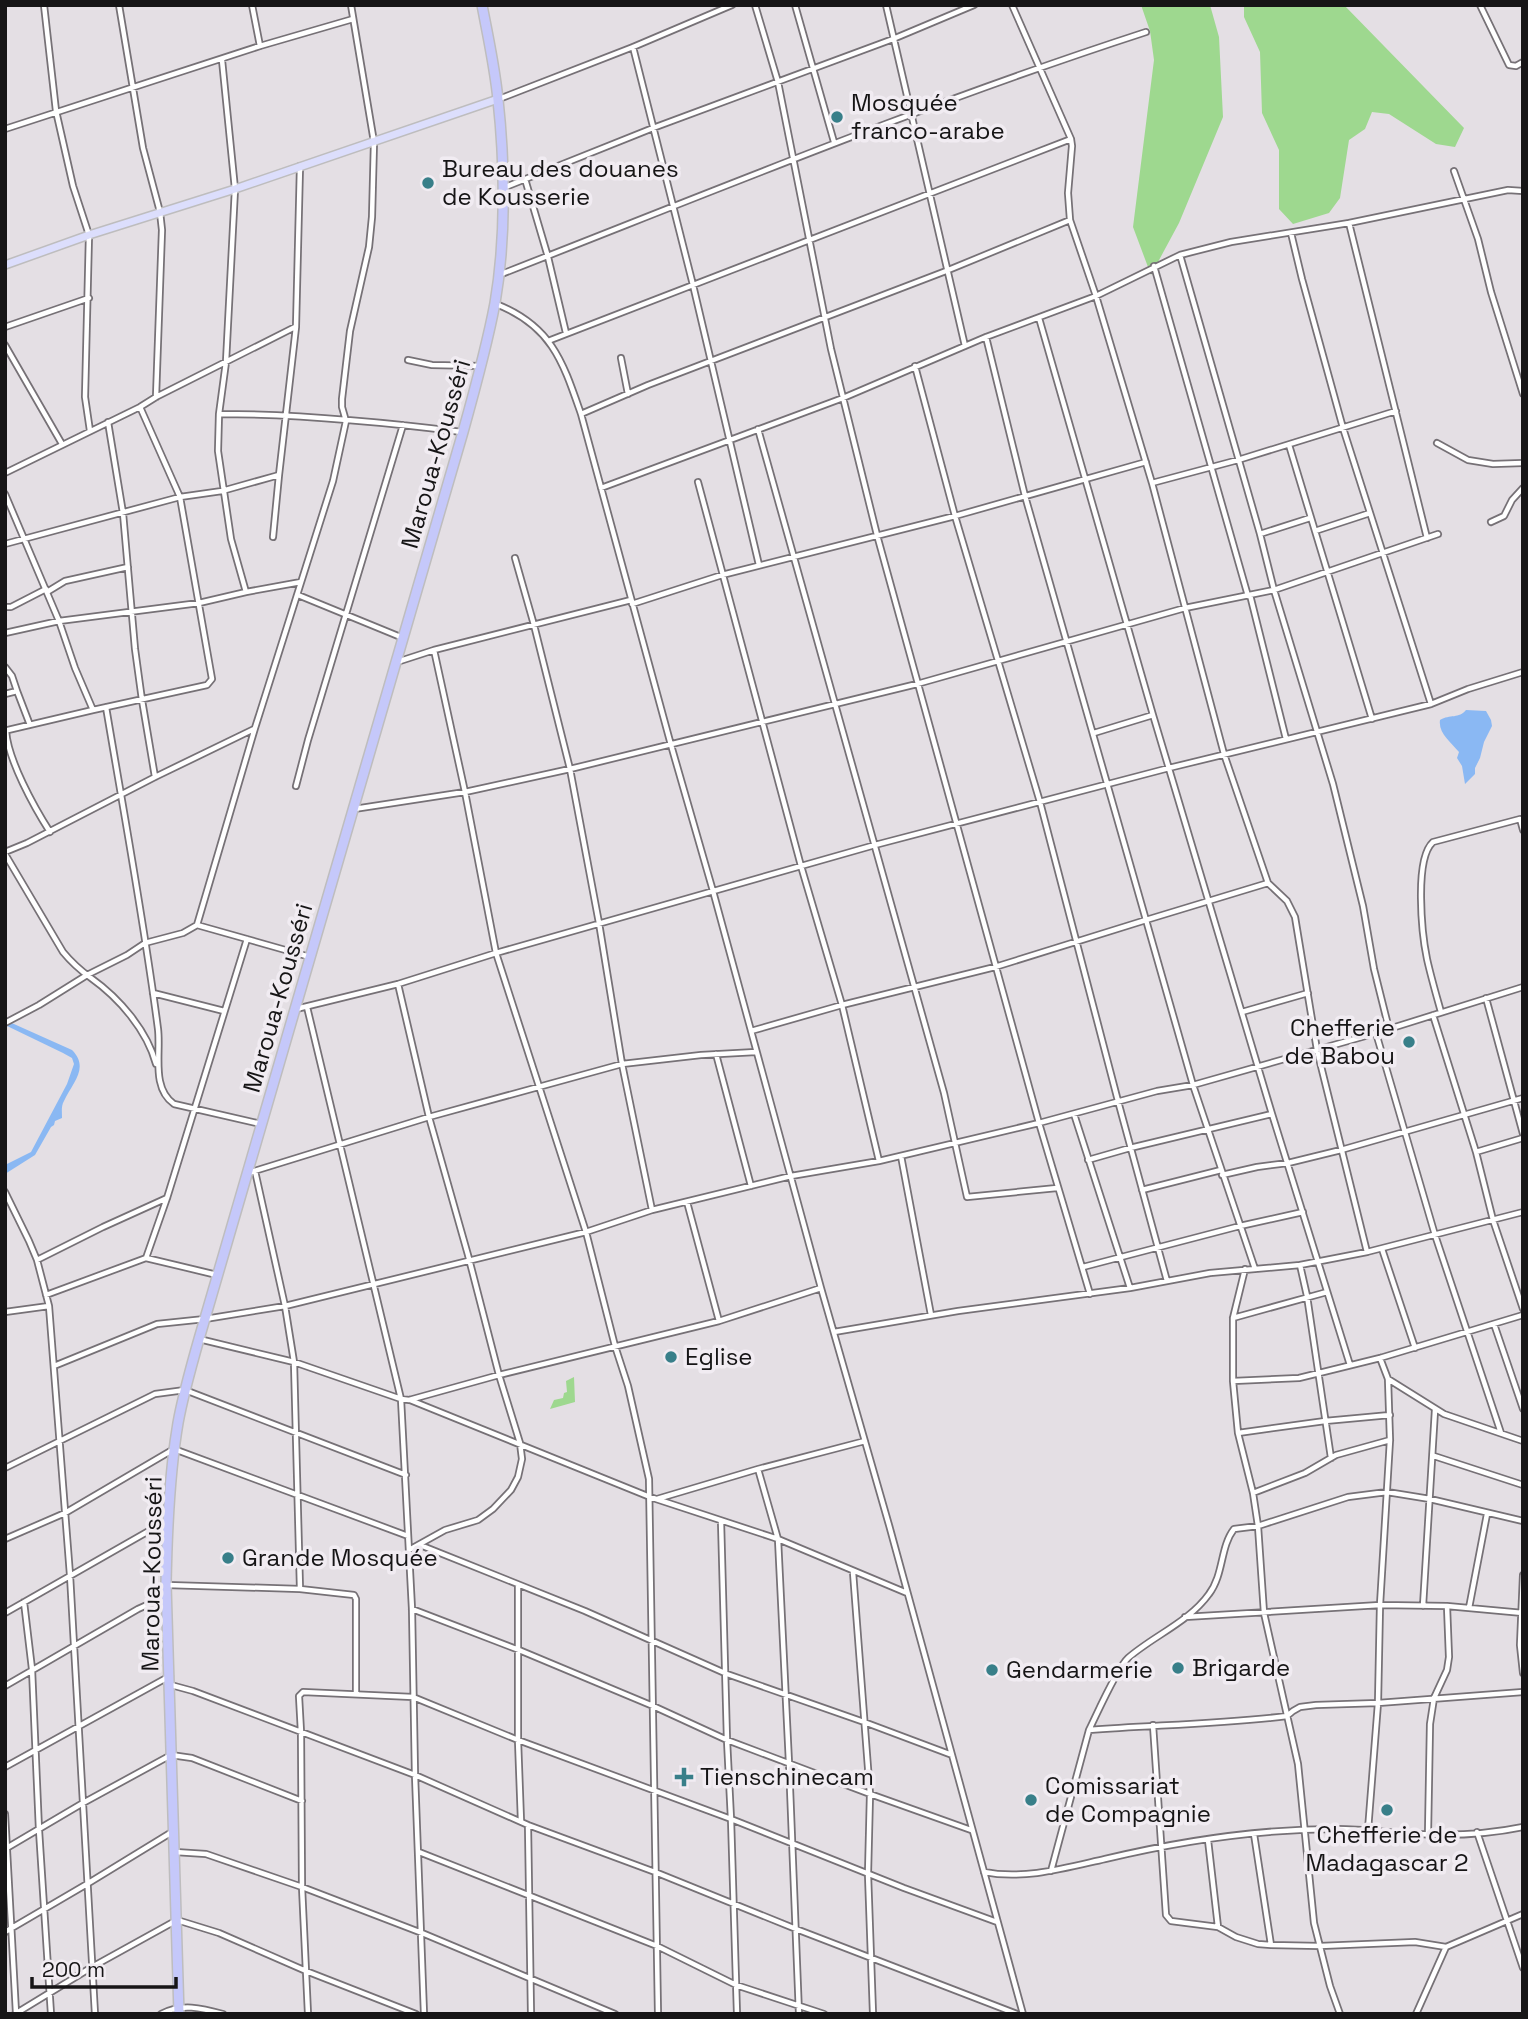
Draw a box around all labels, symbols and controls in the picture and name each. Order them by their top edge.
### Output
place label: Mosquée franco-arabe [851,87,1005,146]
marker: Mosquée franco-arabe [829,109,845,125]
place label: Bureau des douanes de Kousserie [442,153,679,212]
marker: Bureau des douanes de Kousserie [420,175,436,191]
street label: Maroua-Kousséri [394,356,477,552]
street label: Maroua-Kousséri [236,900,319,1096]
place label: Chefferie de Babou [1285,1012,1395,1071]
marker: Chefferie de Babou [1401,1034,1417,1050]
place label: Eglise [685,1341,753,1372]
marker: Eglise [663,1349,679,1365]
street label: Maroua-Kousséri [134,1476,169,1672]
place label: Grande Mosquée [242,1542,438,1573]
marker: Grande Mosquée [220,1550,236,1566]
place label: Brigarde [1192,1652,1290,1683]
place label: Gendarmerie [1006,1654,1153,1685]
marker: Brigarde [1170,1660,1186,1676]
marker: Gendarmerie [984,1662,1000,1678]
place label: Tienschinecam [700,1761,874,1792]
marker: Tienschinecam [674,1767,694,1787]
place label: Comissariat de Compagnie [1045,1770,1211,1829]
marker: Comissariat de Compagnie [1023,1792,1039,1808]
marker: Chefferie de Madagascar 2 [1379,1802,1395,1818]
place label: Chefferie de Madagascar 2 [1306,1819,1468,1878]
scale bar [32,1946,175,1990]
text: 200 m [42,1956,105,1983]

